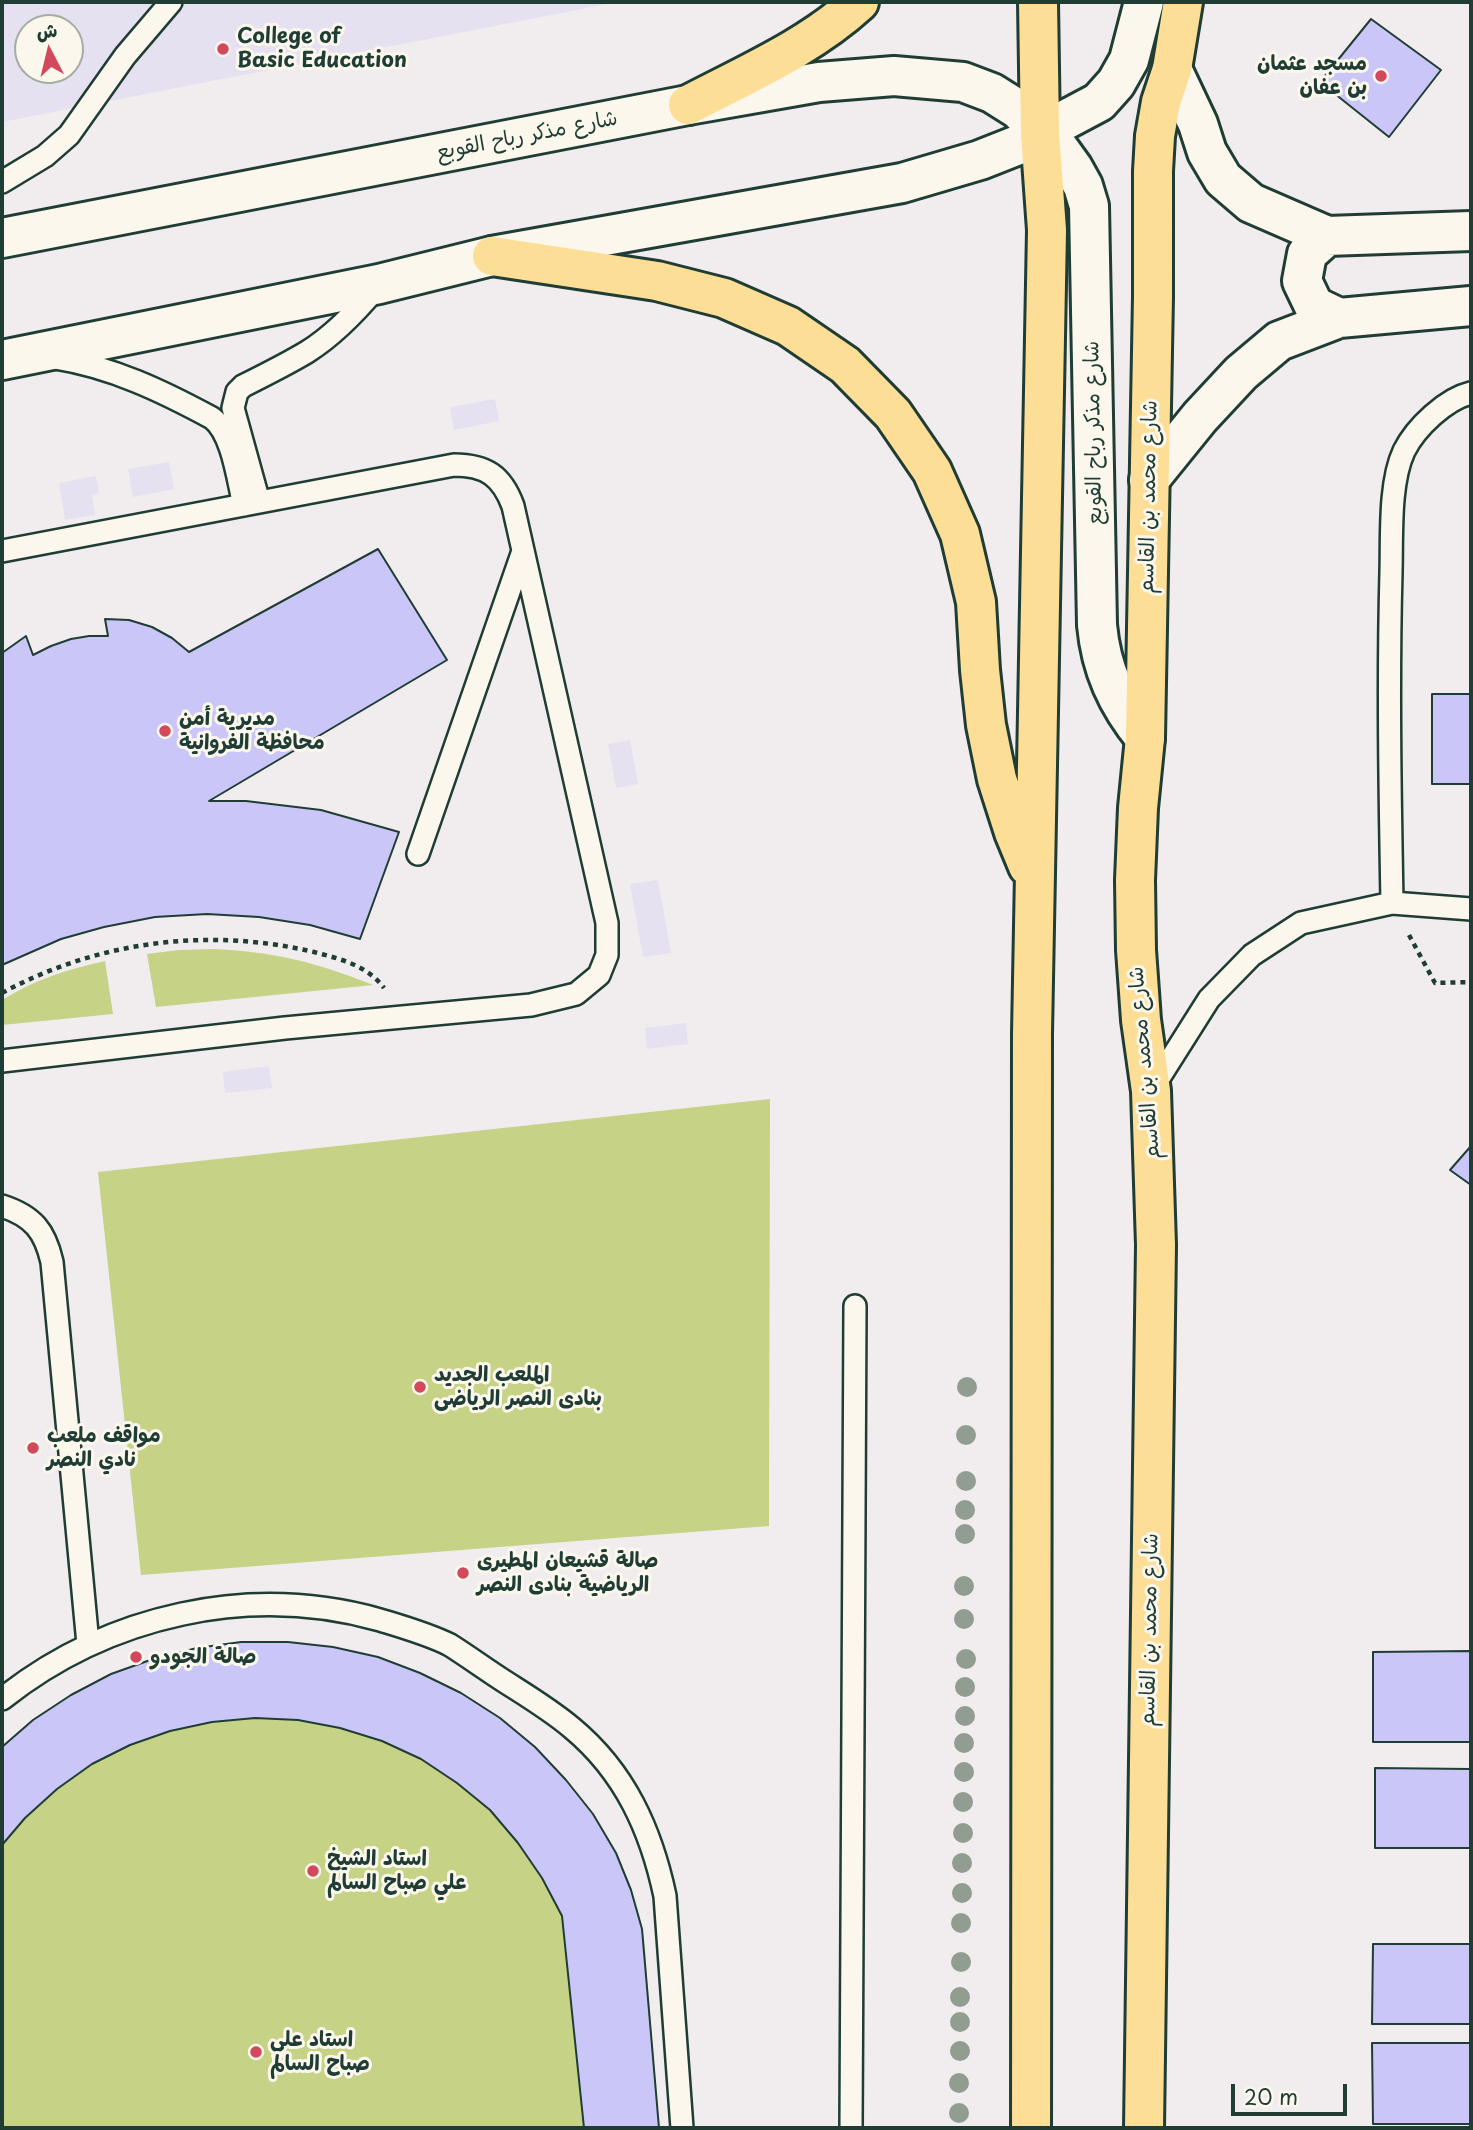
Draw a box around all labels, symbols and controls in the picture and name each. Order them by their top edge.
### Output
north arrow [14,14,84,84]
text: ش [35,15,59,45]
place label: College of Basic Education [237,24,407,74]
marker: College of Basic Education [215,41,231,57]
place label: مسجد عثمان بن عفان [1257,51,1367,101]
marker: مسجد عثمان بن عفان [1373,68,1389,84]
street label: شارع مذكر رباح القوبع [434,106,620,166]
street label: شارع مذكر رباح القوبع [1080,341,1108,525]
street label: شارع محمد بن القاسم [1135,400,1163,594]
place label: مديرية أمن محافظة الفروانية [179,706,325,756]
marker: مديرية أمن محافظة الفروانية [157,723,173,739]
street label: شارع محمد بن القاسم [1124,965,1166,1161]
place label: الملعب الجديد بنادى النصر الرياضى [434,1362,602,1412]
marker: الملعب الجديد بنادى النصر الرياضى [412,1379,428,1395]
place label: مواقف ملعب نادي النصر [47,1423,161,1473]
marker: مواقف ملعب نادي النصر [25,1440,41,1456]
street label: شارع محمد بن القاسم [1136,1533,1164,1727]
place label: صالة قشيعان المطيرى الرياضية بنادى النصر [477,1548,658,1598]
marker: صالة قشيعان المطيرى الرياضية بنادى النصر [455,1565,471,1581]
place label: صالة الجودو [150,1644,256,1670]
marker: صالة الجودو [128,1649,144,1665]
place label: استاد الشيخ علي صباح السالم [327,1846,466,1896]
marker: استاد الشيخ علي صباح السالم [305,1863,321,1879]
place label: استاد علي صباح السالم [270,2027,370,2077]
marker: استاد علي صباح السالم [248,2044,264,2060]
scale bar [1235,2070,1350,2114]
text: 20 m [1244,2080,1298,2112]

